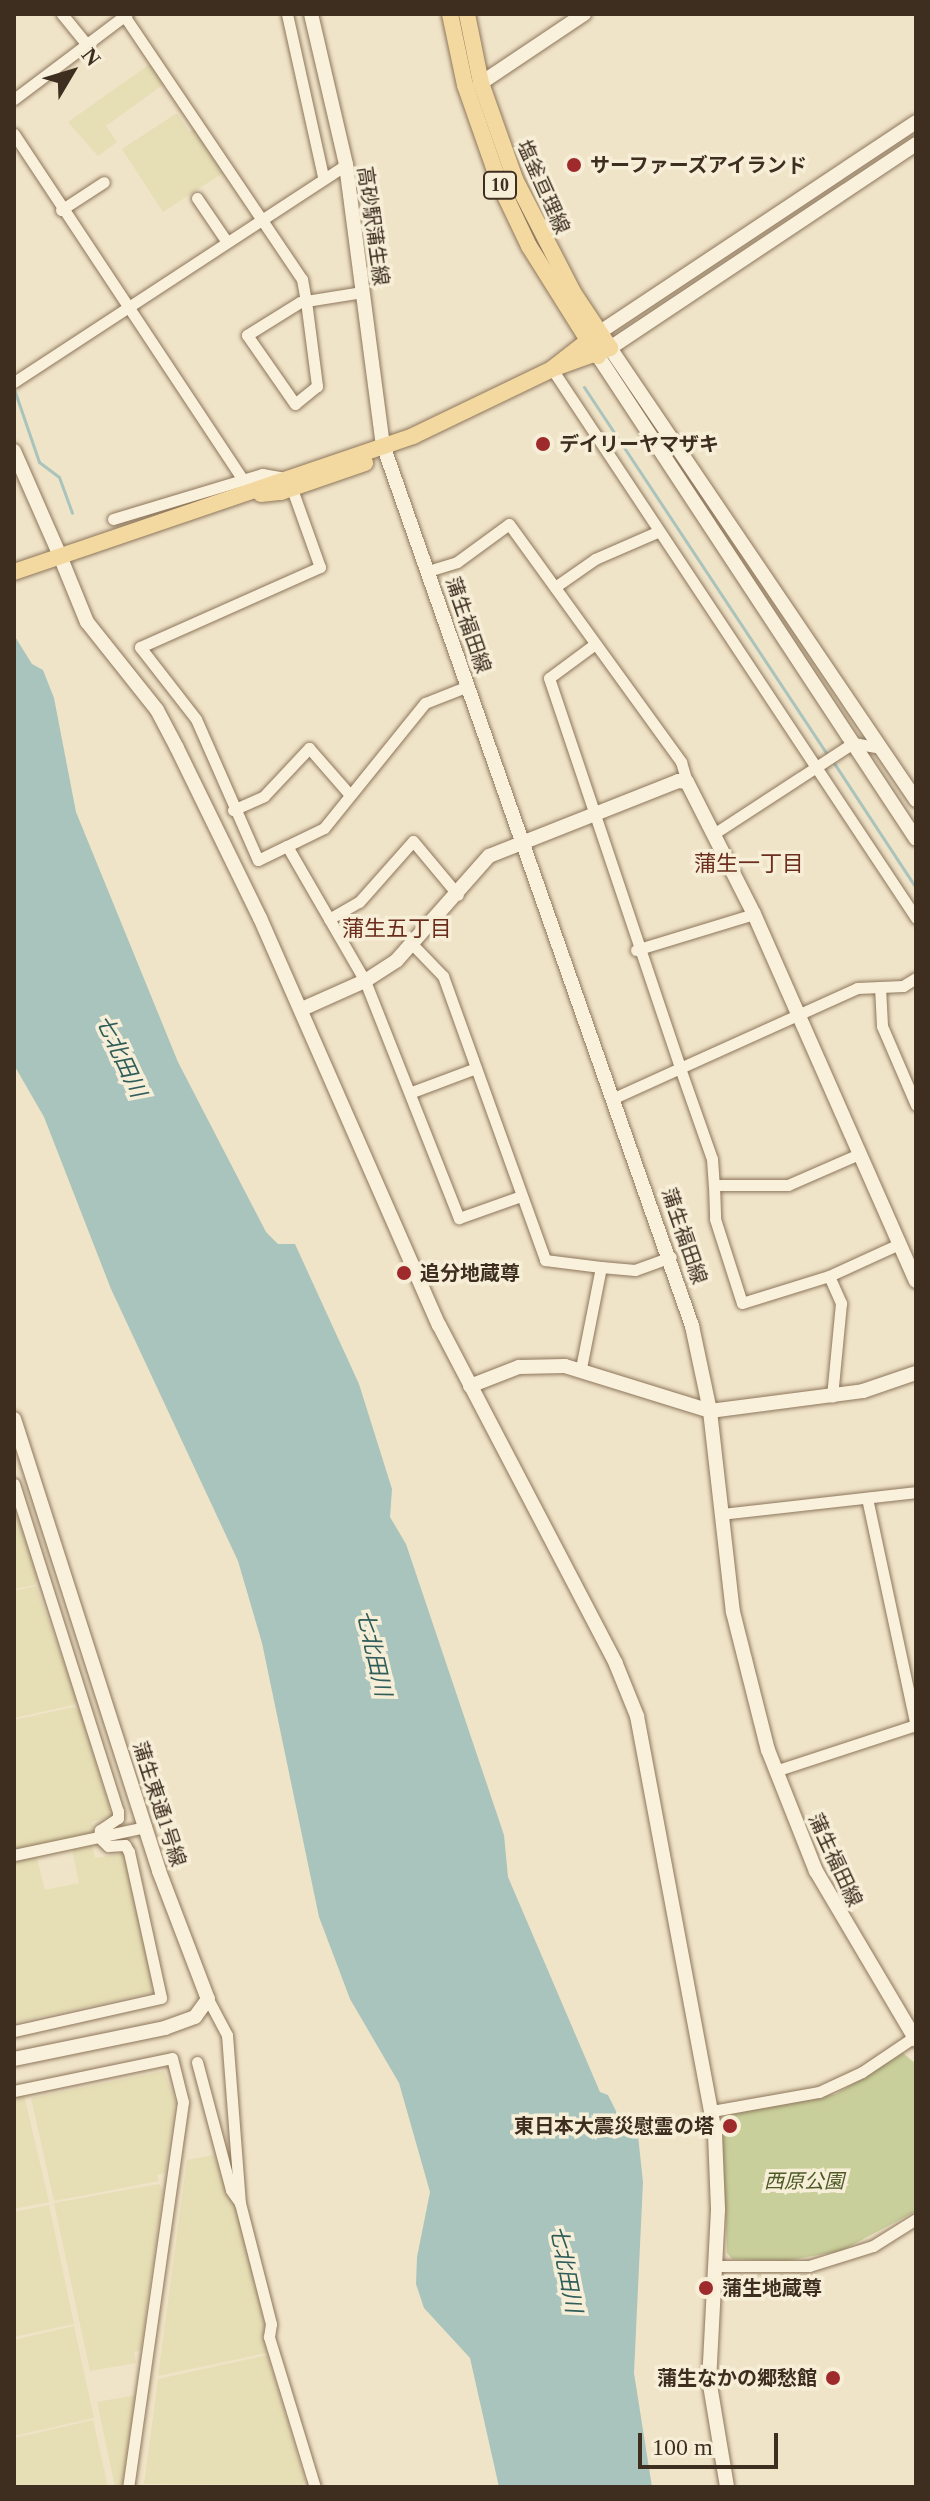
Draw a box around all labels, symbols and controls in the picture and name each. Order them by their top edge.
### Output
north arrow [32,32,112,112]
text: N [77,43,106,71]
street label: 塩釜亘理線 [512,136,574,238]
place label: サーファーズアイランド [590,153,810,177]
marker: サーファーズアイランド [565,156,583,174]
street label: 高砂駅蒲生線 [353,165,393,287]
road number: 10 [482,171,518,199]
place label: デイリーヤマザキ [559,432,719,456]
marker: デイリーヤマザキ [534,435,552,453]
street label: 蒲生福田線 [440,574,496,676]
district label: 蒲生一丁目 [694,851,804,877]
district label: 蒲生五丁目 [342,916,452,942]
water label: 七北田川 [90,1011,152,1101]
street label: 蒲生福田線 [656,1185,712,1287]
place label: 追分地蔵尊 [420,1261,520,1285]
marker: 追分地蔵尊 [395,1264,413,1282]
water label: 七北田川 [351,1607,397,1699]
street label: 蒲生東通1号線 [128,1738,190,1870]
street label: 蒲生福田線 [803,1810,867,1910]
place label: 東日本大震災慰霊の塔 [514,2114,714,2138]
marker: 東日本大震災慰霊の塔 [721,2117,739,2135]
park label: 西原公園 [764,2169,844,2193]
water label: 七北田川 [545,2223,587,2315]
place label: 蒲生地蔵尊 [722,2276,822,2300]
marker: 蒲生地蔵尊 [697,2279,715,2297]
place label: 蒲生なかの郷愁館 [657,2366,817,2390]
marker: 蒲生なかの郷愁館 [824,2369,842,2387]
scale bar [642,2417,782,2467]
text: 100 m [652,2434,713,2460]

